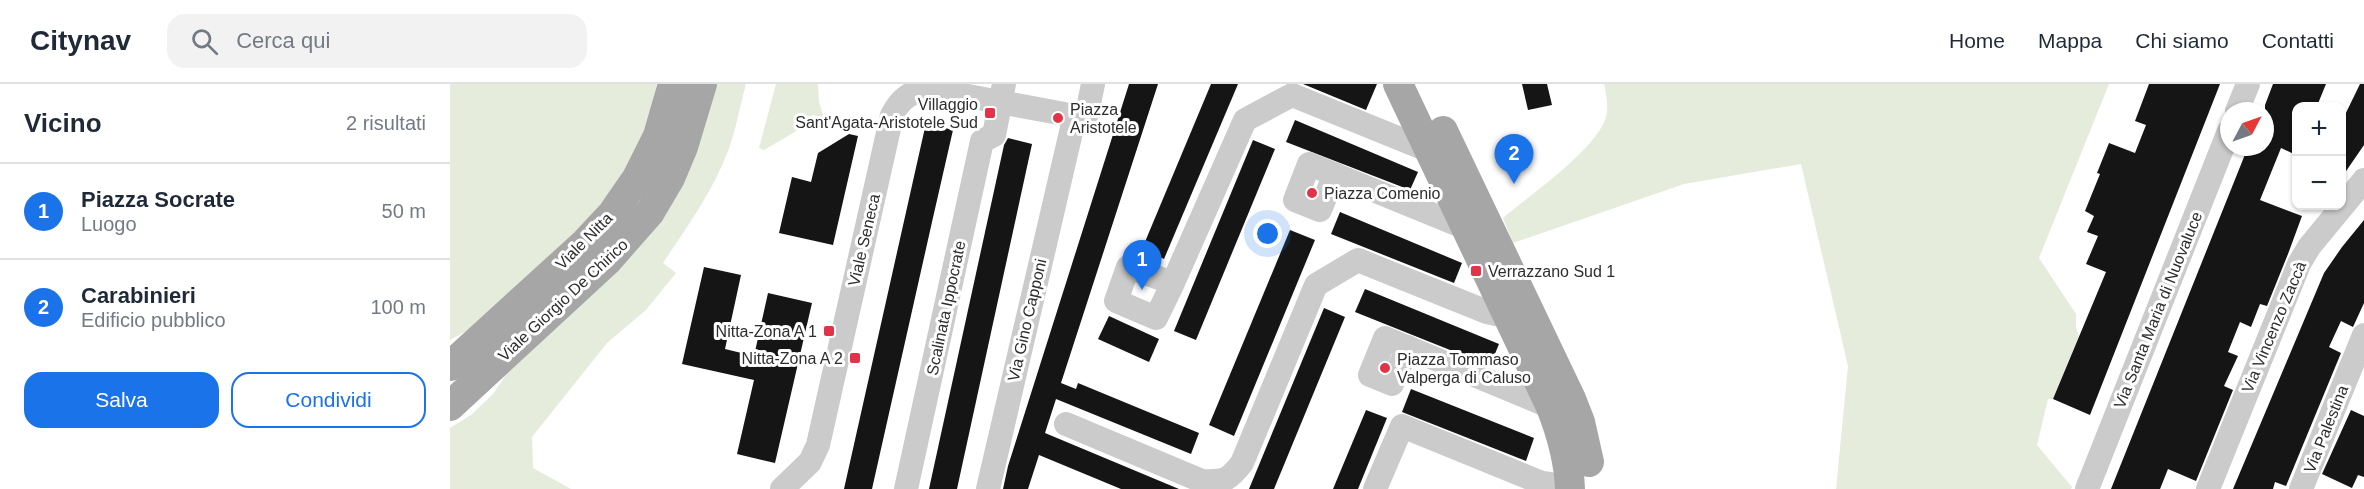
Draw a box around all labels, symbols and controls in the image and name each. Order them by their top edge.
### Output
search box [167,14,587,68]
text: Citynav [30,25,131,56]
icon: search [188,25,221,58]
text: Cerca qui [236,28,330,53]
text: Home [1949,29,2005,52]
text: Mappa [2038,29,2102,52]
text: Chi siamo [2135,29,2229,52]
text: Contatti [2262,29,2334,52]
place label: Villaggio Sant'Agata-Aristotele Sud [795,96,978,131]
place label: Piazza Aristotele [1070,101,1137,136]
north arrow [2220,102,2274,156]
map controls [2292,102,2346,210]
button: + [2292,102,2346,156]
marker: Villaggio Sant'Agata-Aristotele Sud [983,106,997,120]
text: Vicino [24,108,102,138]
marker: Piazza Aristotele [1051,111,1065,125]
text: 2 risultati [346,112,426,134]
pin: 2 [1494,135,1534,184]
button: − [2292,156,2346,210]
place label: Piazza Comenio [1324,185,1441,202]
marker: Piazza Comenio [1305,186,1319,200]
text: Piazza Socrate [81,187,235,212]
street label: Viale Seneca [845,192,883,288]
text: 1 [38,200,49,222]
text: 50 m [382,200,426,222]
street label: Viale Nitta [552,209,616,273]
street label: Via Santa Maria di Nuovaluce [2111,209,2205,411]
text: Luogo [81,213,137,235]
your location [1253,219,1282,248]
street label: Viale Giorgio De Chirico [495,236,631,364]
street label: Scalinata Ippocrate [923,239,969,377]
pin: 1 [1122,240,1162,290]
street label: Via Gino Capponi [1005,257,1049,383]
street label: Via Vincenzo Zaccà [2239,259,2309,395]
place label: Verrazzano Sud 1 [1488,263,1615,280]
marker: Verrazzano Sud 1 [1469,264,1483,278]
text: Carabinieri [81,283,196,308]
text: 2 [38,296,49,318]
text: 100 m [370,296,426,318]
text: Edificio pubblico [81,309,226,331]
place label: Nitta-Zona A 1 [716,323,817,340]
marker: Nitta-Zona A 1 [822,324,836,338]
place label: Nitta-Zona A 2 [742,350,843,367]
marker: Nitta-Zona A 2 [848,351,862,365]
place label: Piazza Tommaso Valperga di Caluso [1397,351,1531,386]
marker: Piazza Tommaso Valperga di Caluso [1378,361,1392,375]
button: Salva [24,372,219,428]
button: Condividi [231,372,426,428]
street label: Via Palestina [2301,383,2351,475]

